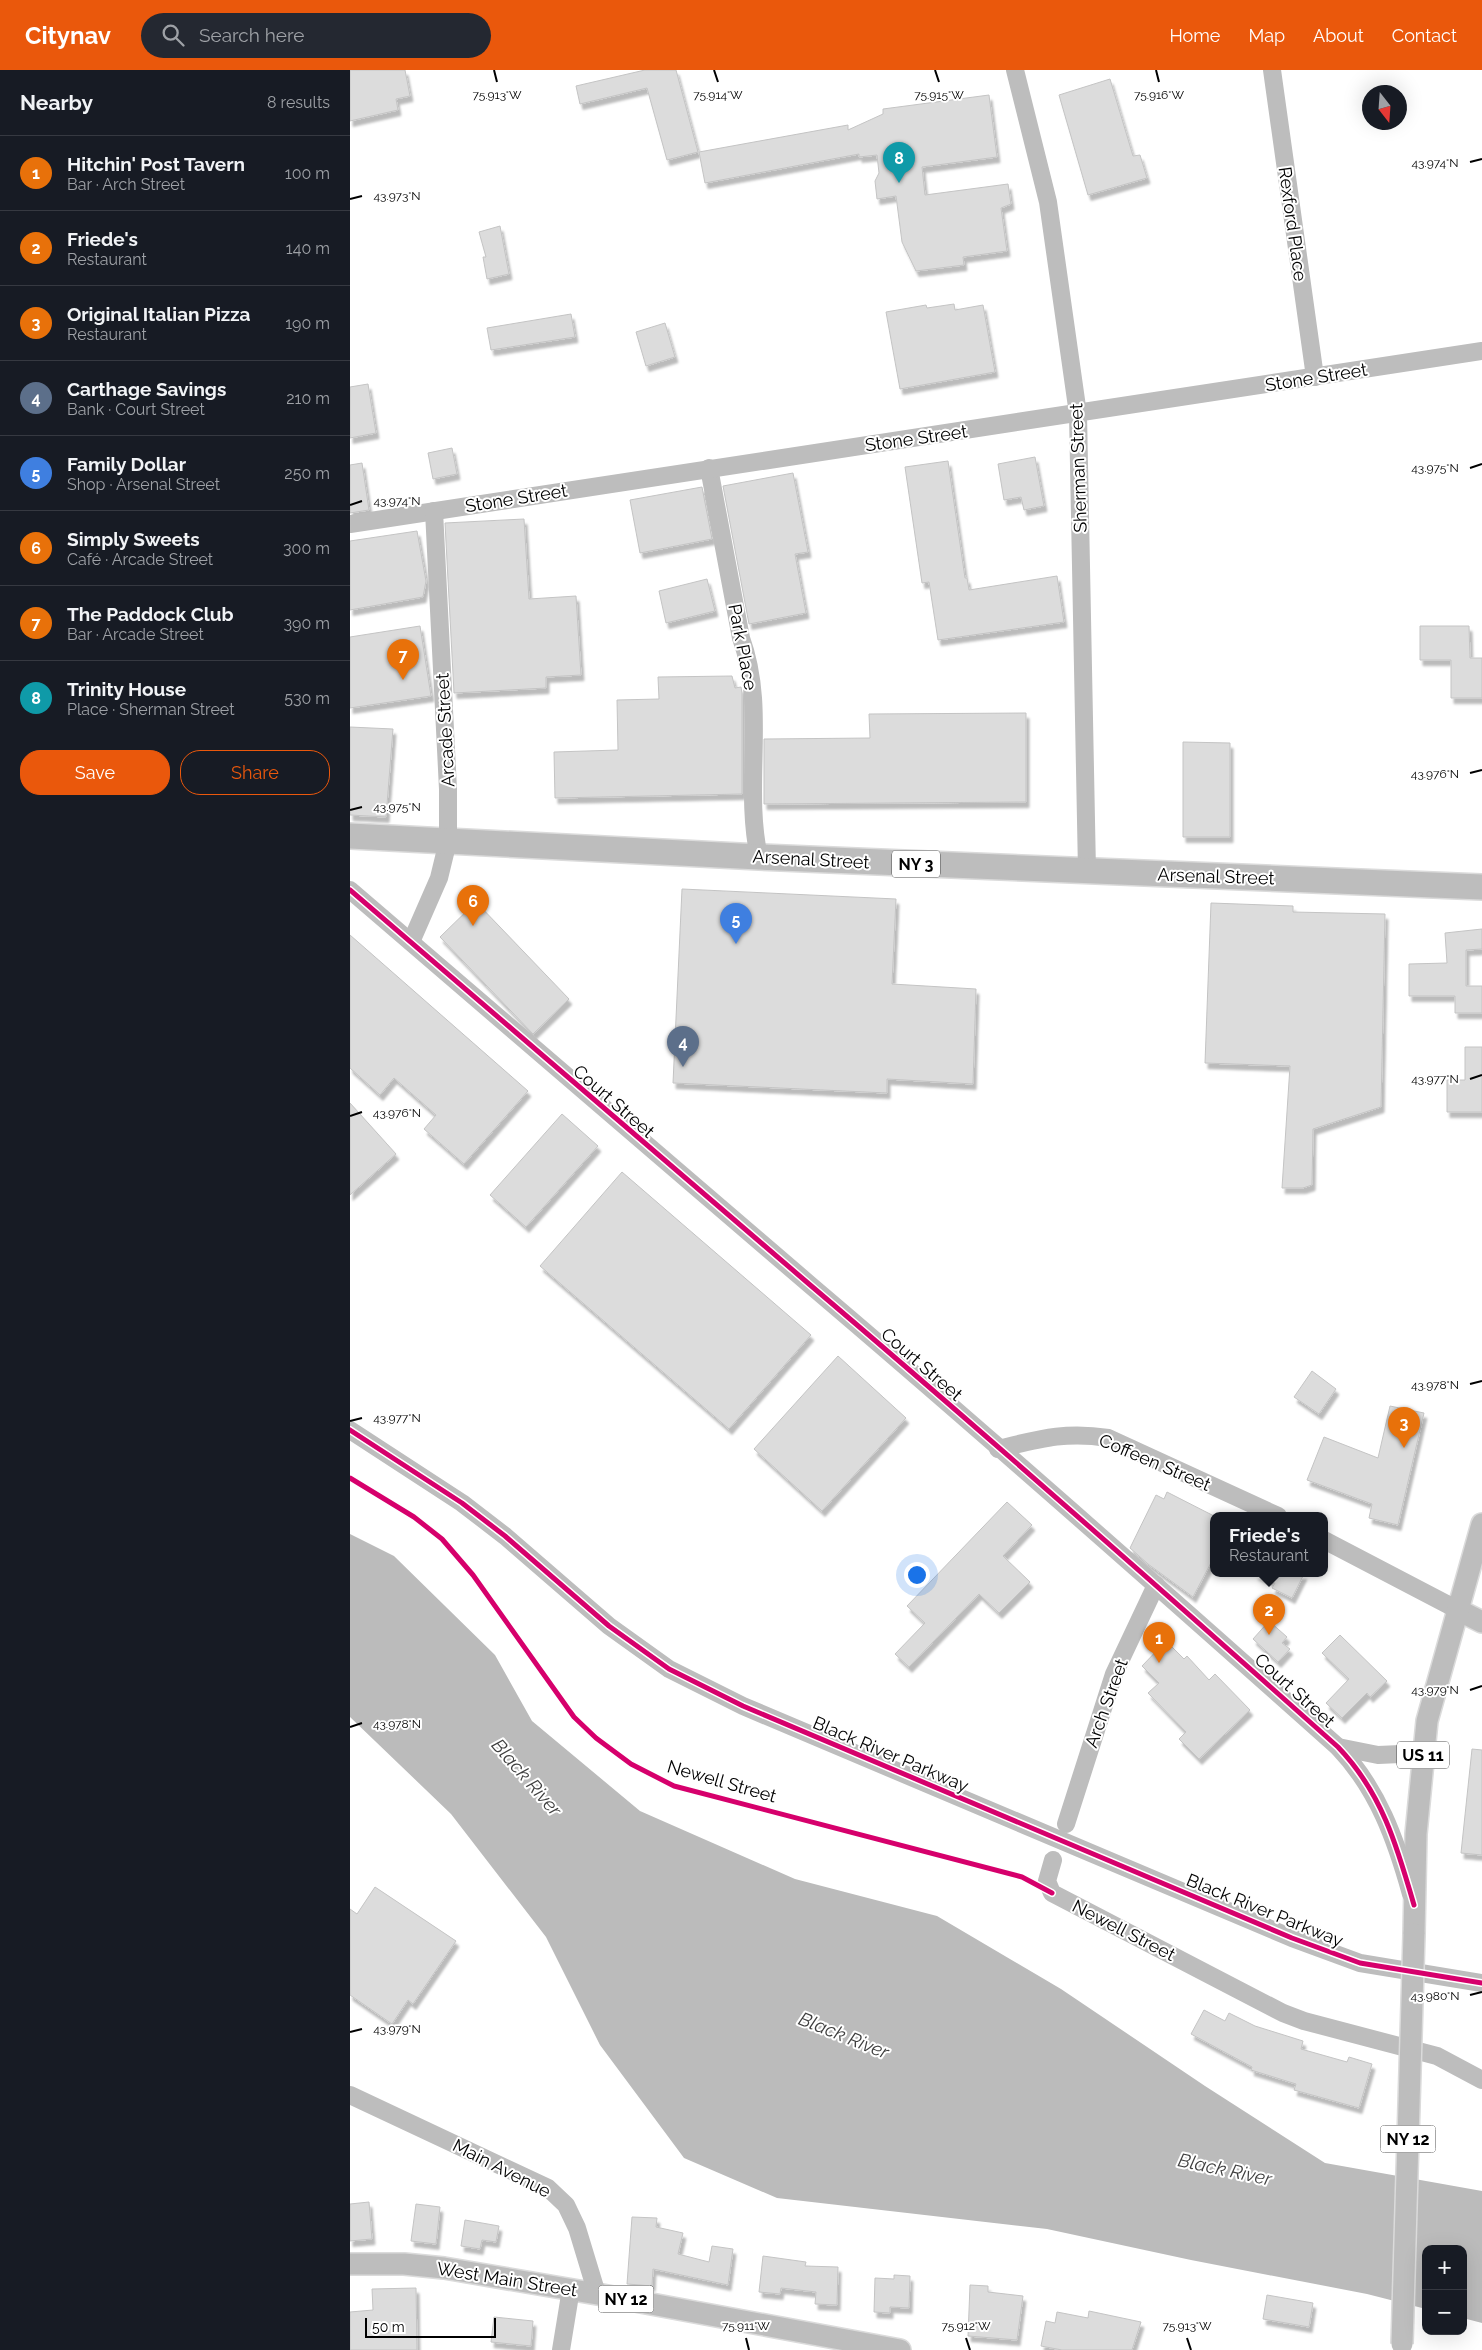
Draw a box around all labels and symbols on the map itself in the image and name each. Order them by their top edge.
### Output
north arrow [1362,85,1407,130]
text: 75.913°W [472,88,522,102]
text: 75.914°W [693,88,743,102]
text: 75.915°W [914,88,964,102]
text: 75.916°W [1134,88,1185,102]
pin: 8 [883,142,915,183]
text: 43.974°N [1412,156,1458,170]
street label: Rexford Place [1275,165,1311,283]
text: 43.973°N [373,189,421,203]
street label: Stone Street [1264,359,1368,395]
street label: Sherman Street [1065,403,1091,533]
street label: Stone Street [864,420,968,456]
text: 43.975°N [1411,461,1459,475]
street label: Stone Street [464,480,568,516]
text: 43.974°N [374,494,420,508]
street label: Park Place [724,602,762,692]
pin: 7 [387,639,419,680]
street label: Arcade Street [432,672,458,788]
text: 43.976°N [1411,767,1459,781]
text: 43.975°N [373,800,421,814]
street label: Arsenal Street [752,845,870,873]
road number: NY 3 [892,851,940,878]
street label: Arsenal Street [1157,863,1275,889]
pin: 6 [457,885,489,926]
pin: 5 [720,903,752,944]
pin: 4 [667,1026,699,1067]
street label: Court Street [569,1060,659,1142]
text: 43.977°N [1411,1072,1459,1086]
text: 43.976°N [373,1106,421,1120]
street label: Court Street [877,1323,967,1405]
text: 43.978°N [1411,1378,1459,1392]
pin: 3 [1388,1407,1420,1448]
text: 43.977°N [373,1411,421,1425]
street label: Coffeen Street [1096,1429,1214,1495]
your location [904,1562,930,1588]
pin: 2 [1253,1594,1285,1635]
pin: 1 [1143,1622,1175,1663]
street label: Court Street [1251,1649,1339,1731]
street label: Arch Street [1080,1656,1132,1750]
text: 43.979°N [1411,1683,1459,1697]
street label: Black River Parkway [810,1712,972,1796]
text: 43.978°N [373,1717,421,1731]
water label: Black River [487,1734,567,1821]
road number: US 11 [1397,1742,1449,1768]
street label: Newell Street [665,1755,779,1807]
street label: Black River Parkway [1184,1869,1347,1951]
street label: Newell Street [1069,1895,1179,1965]
text: 43.980°N [1411,1989,1459,2003]
water label: Black River [796,2007,894,2064]
text: 43.979°N [373,2022,421,2036]
road number: NY 12 [1380,2126,1436,2152]
street label: Main Avenue [450,2134,555,2202]
water label: Black River [1176,2148,1275,2190]
street label: West Main Street [435,2258,579,2300]
road number: NY 12 [598,2286,654,2312]
scale bar [365,2315,496,2338]
text: 75.911°W [722,2319,770,2333]
text: 75.912°W [941,2319,991,2333]
text: 75.913°W [1162,2319,1212,2333]

